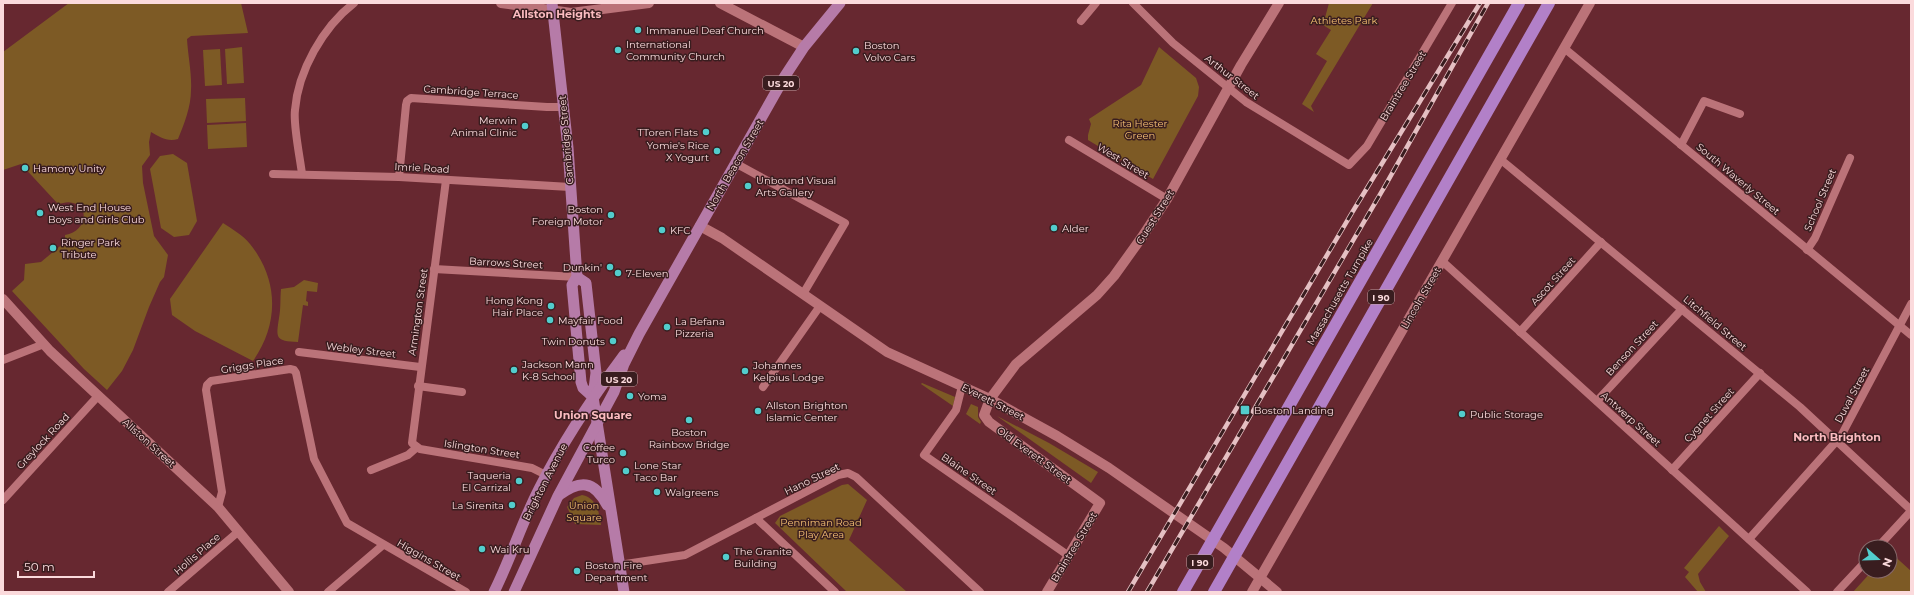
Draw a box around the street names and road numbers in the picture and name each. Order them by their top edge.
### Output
street label: Braintree Street [1377,49,1429,123]
street label: Arthur Street [1202,52,1262,102]
road number: US 20 [763,76,799,90]
street label: Cambridge Terrace [423,82,519,102]
street label: Cambridge Street [556,95,576,185]
street label: North Beacon Street [704,117,766,213]
street label: West Street [1095,140,1151,182]
street label: South Waverly Street [1694,140,1782,218]
street label: Imrie Road [394,160,450,176]
street label: School Street [1801,167,1839,233]
street label: Guest Street [1133,187,1177,247]
street label: Massachusetts Turnpike [1304,236,1376,348]
street label: Ascot Street [1528,254,1578,308]
street label: Barrows Street [469,255,543,271]
street label: Lincoln Street [1398,265,1444,331]
street label: Armington Street [405,268,431,356]
road number: I 90 [1368,290,1394,304]
street label: Litchfield Street [1681,293,1749,353]
street label: Benson Street [1603,318,1661,378]
street label: Webley Street [325,339,397,361]
street label: Griggs Place [220,354,284,376]
street label: Duval Street [1832,365,1872,425]
road number: US 20 [601,372,637,386]
street label: Everett Street [959,381,1027,423]
street label: Cygnet Street [1681,385,1737,445]
street label: Antwerp Street [1598,389,1664,449]
street label: Greylock Road [14,410,72,472]
street label: Allston Street [120,416,178,470]
street label: Old Everett Street [994,424,1074,486]
street label: Islington Street [443,437,521,461]
street label: Brighton Avenue [520,441,570,523]
street label: Blaine Street [939,450,999,498]
street label: Hano Street [782,460,842,498]
street label: Braintree Street [1048,510,1100,584]
street label: Hollis Place [171,530,223,578]
street label: Higgins Street [395,536,463,584]
road number: I 90 [1187,555,1213,569]

